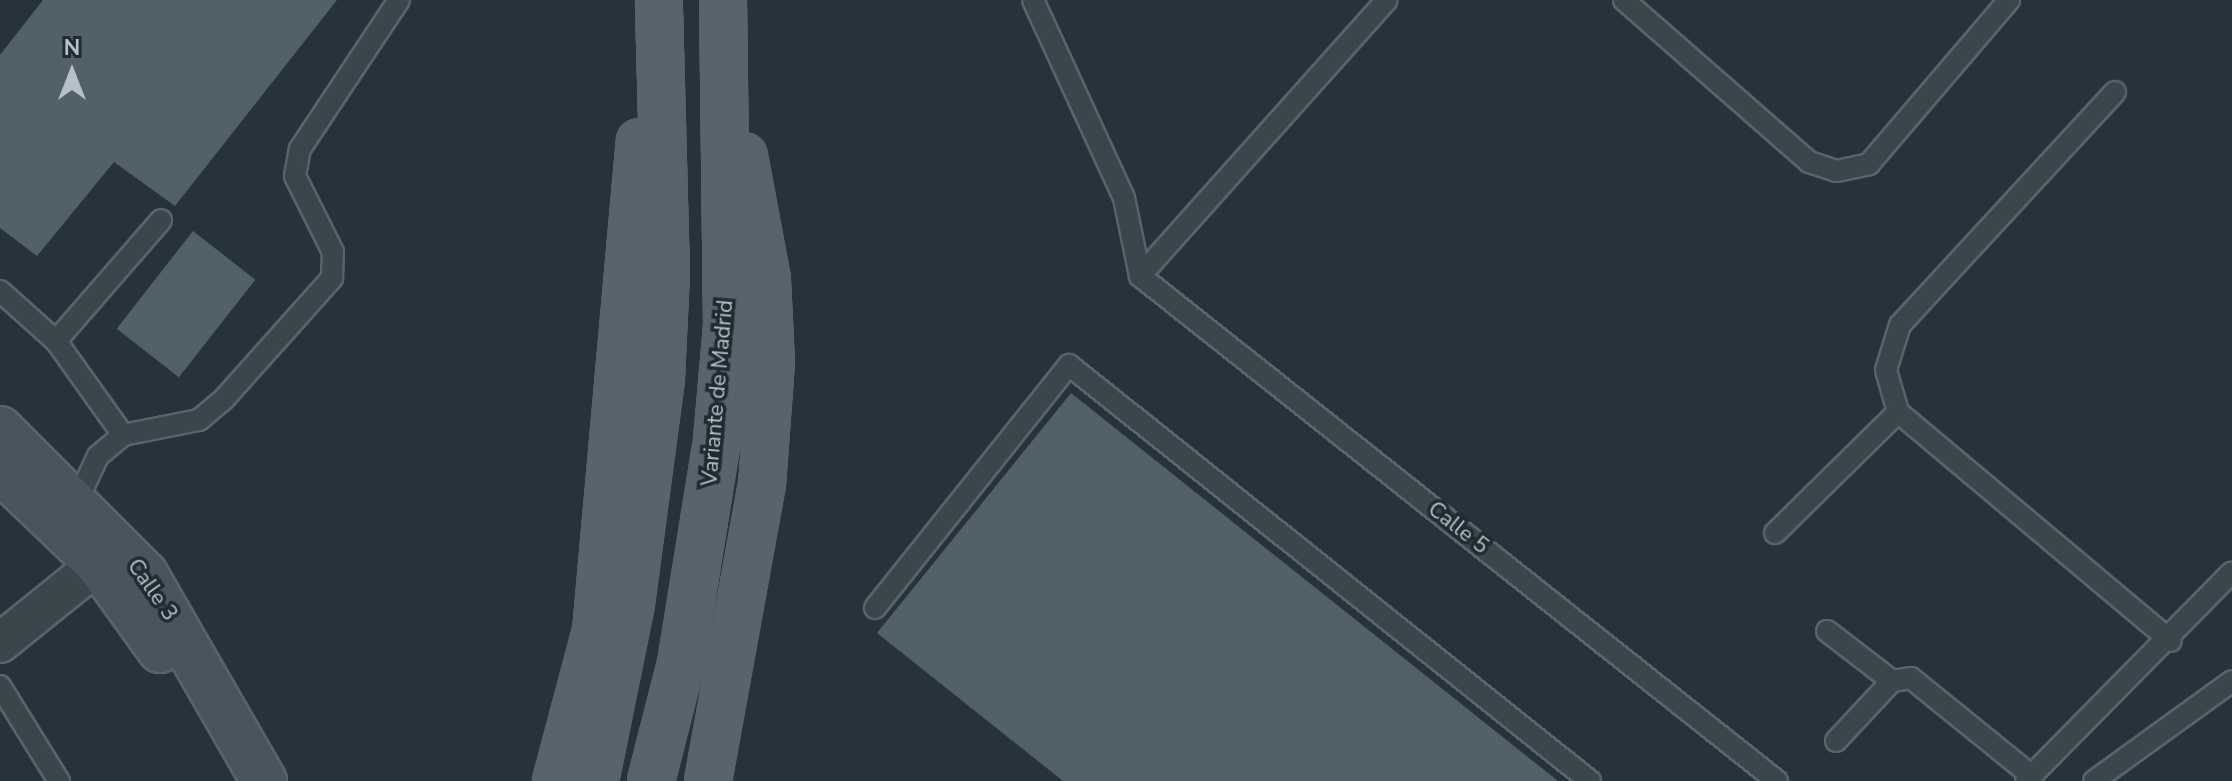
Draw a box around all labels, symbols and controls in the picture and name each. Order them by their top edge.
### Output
north arrow [32,32,112,112]
text: N [64,33,80,63]
street label: Variante de Madrid [697,299,739,487]
street label: Calle 5 [1422,496,1494,560]
street label: Calle 3 [121,554,183,626]

